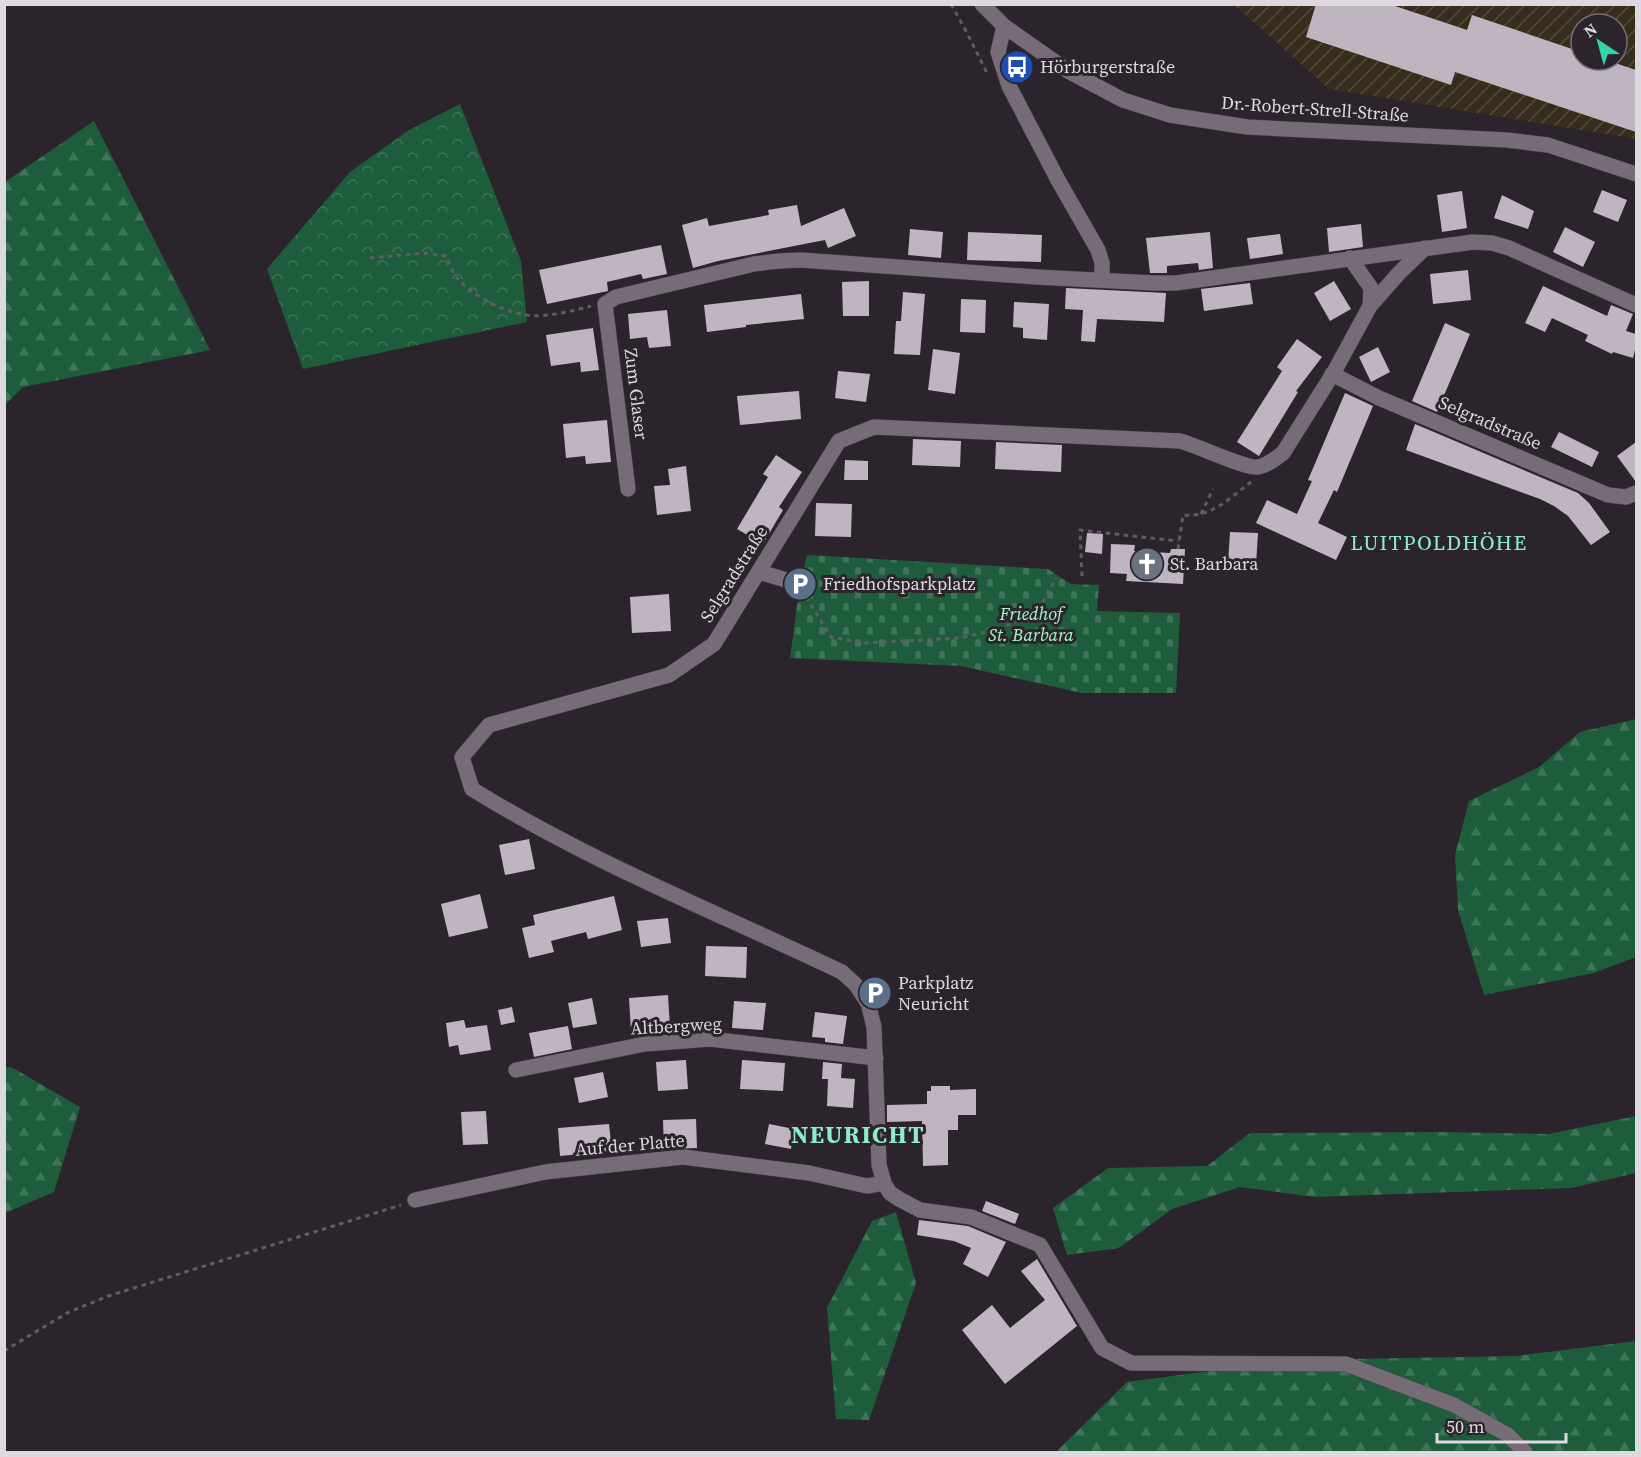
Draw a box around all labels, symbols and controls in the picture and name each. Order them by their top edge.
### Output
north arrow [1569,12,1629,72]
text: N [1579,17,1602,42]
bus stop icon: Hörburgerstraße [999,49,1035,85]
place label: Hörburgerstraße [1040,54,1175,79]
street label: Dr.-Robert-Strell-Straße [1220,89,1410,128]
street label: Zum Glaser [618,347,655,441]
street label: Selgradstraße [1435,390,1546,455]
street label: Selgradstraße [694,521,773,627]
district label: LUITPOLDHÖHE [1350,528,1528,557]
church icon: St. Barbara [1129,546,1165,582]
place label: St. Barbara [1170,551,1259,576]
parking icon: Friedhofsparkplatz [782,566,818,602]
place label: Friedhofsparkplatz [823,571,975,596]
park label: Friedhof St. Barbara [988,601,1074,647]
place label: Parkplatz Neuricht [898,970,973,1016]
parking icon: Parkplatz Neuricht [857,975,893,1011]
street label: Altbergweg [630,1011,722,1040]
district label: NEURICHT [791,1118,925,1151]
street label: Auf der Platte [574,1127,686,1162]
scale bar [1437,1406,1566,1444]
text: 50 m [1446,1414,1484,1439]

